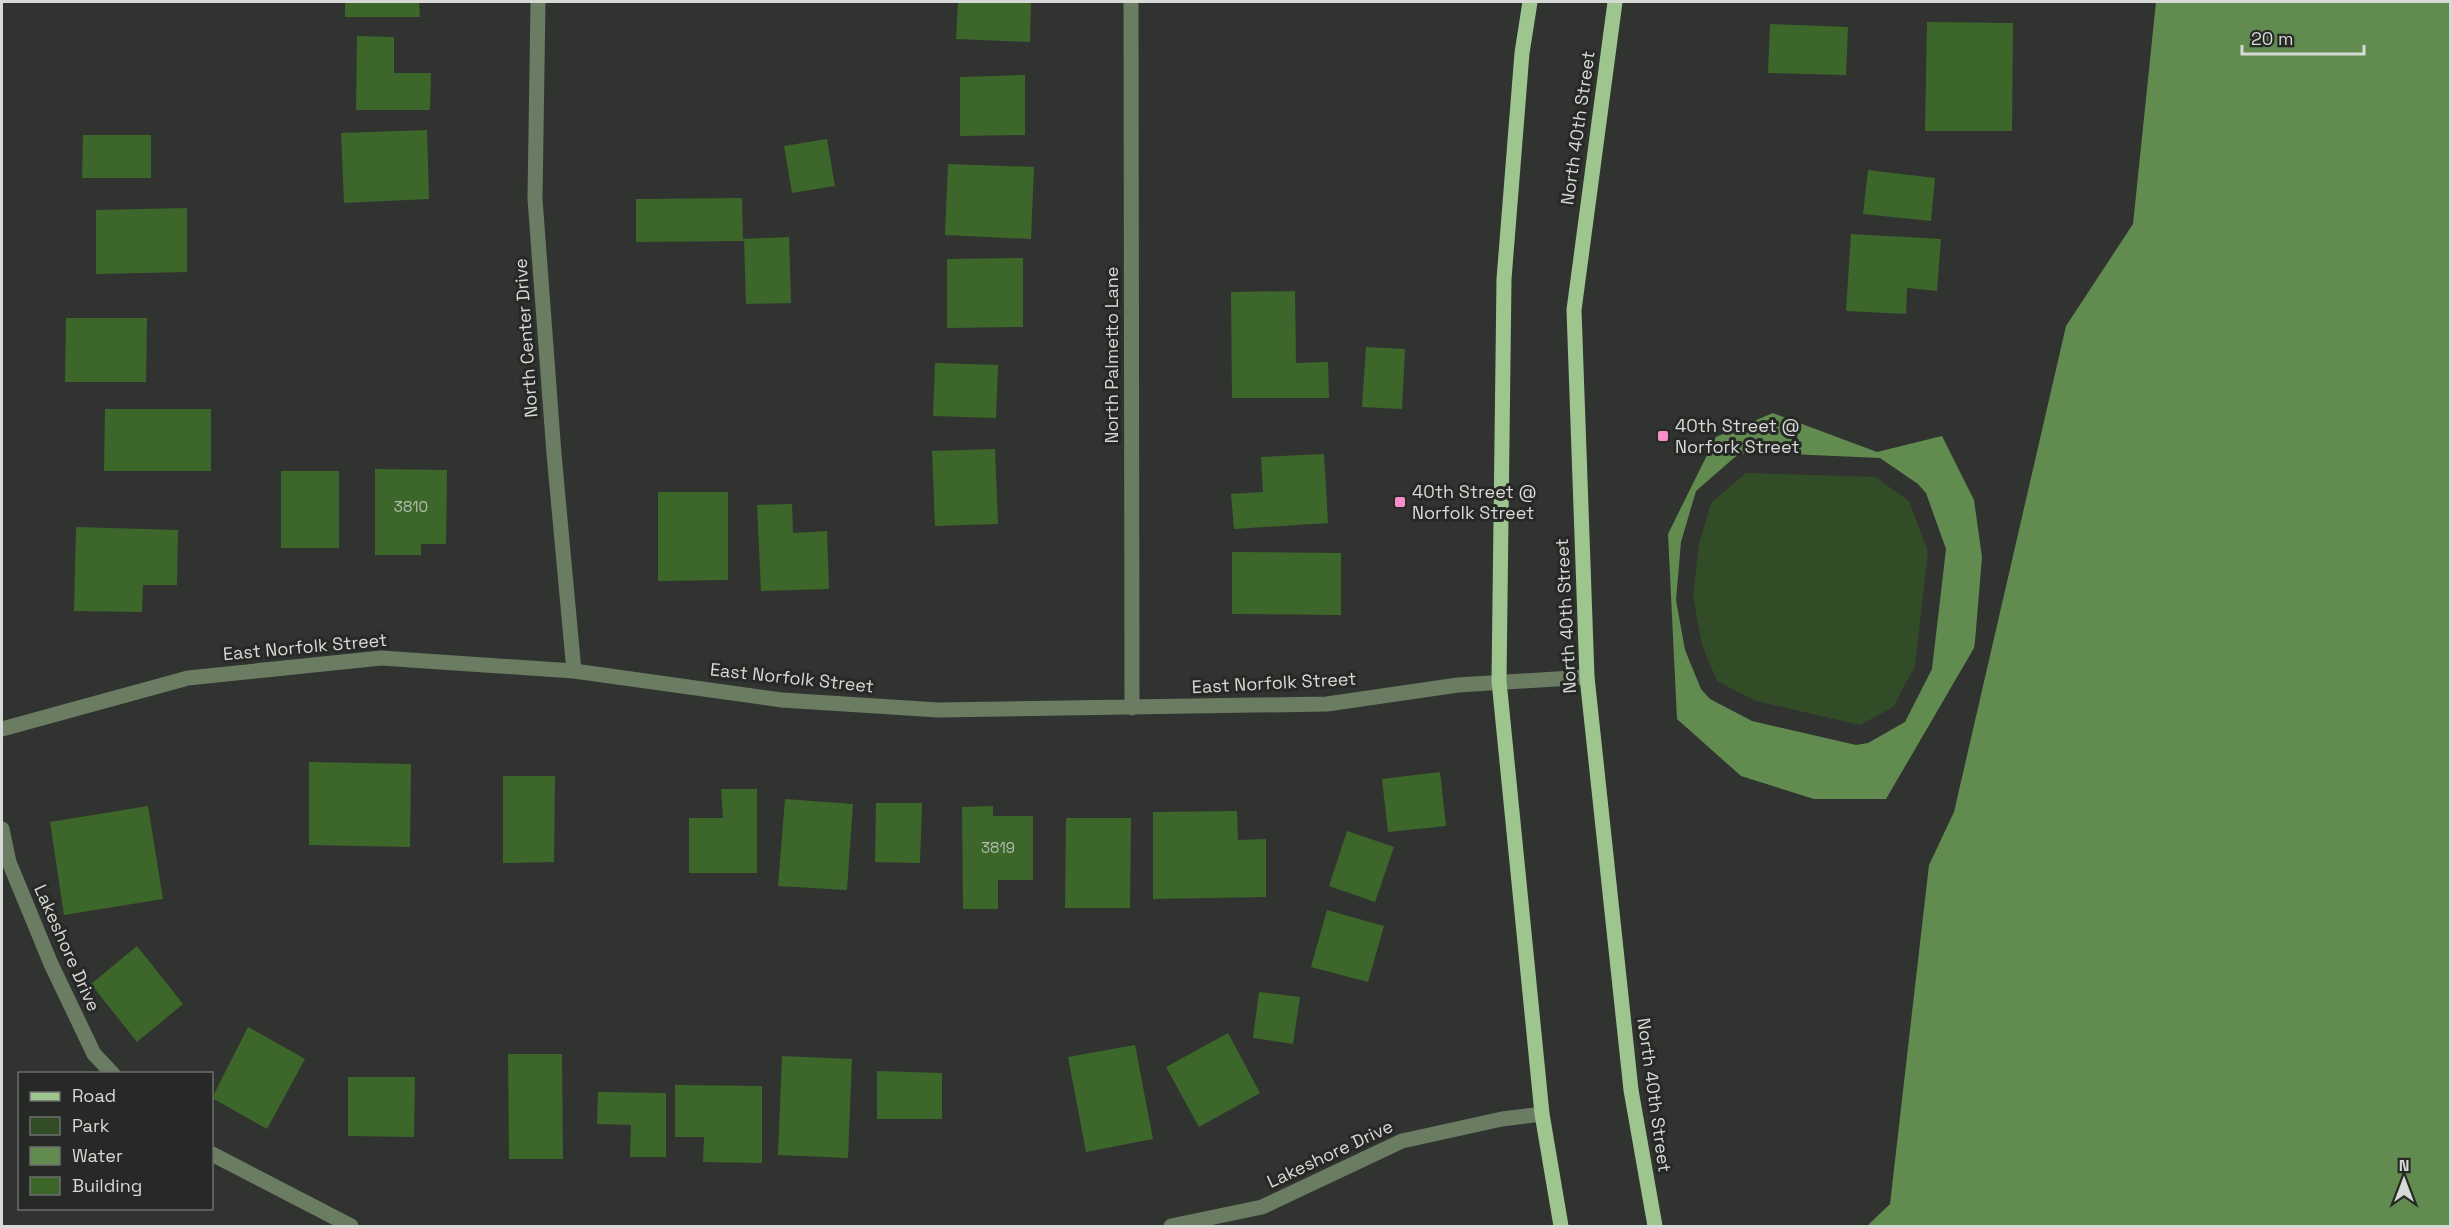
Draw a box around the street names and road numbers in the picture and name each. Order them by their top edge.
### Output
street label: North 40th Street [1555,49,1600,207]
street label: North Center Drive [508,257,543,419]
street label: North Palmetto Lane [1100,266,1123,444]
street label: North 40th Street [1550,538,1581,694]
street label: East Norfolk Street [222,628,388,665]
street label: East Norfolk Street [709,657,875,698]
street label: East Norfolk Street [1191,667,1357,698]
street label: Lakeshore Drive [29,881,106,1015]
street label: North 40th Street [1632,1016,1677,1174]
street label: Lakeshore Drive [1263,1114,1397,1193]

